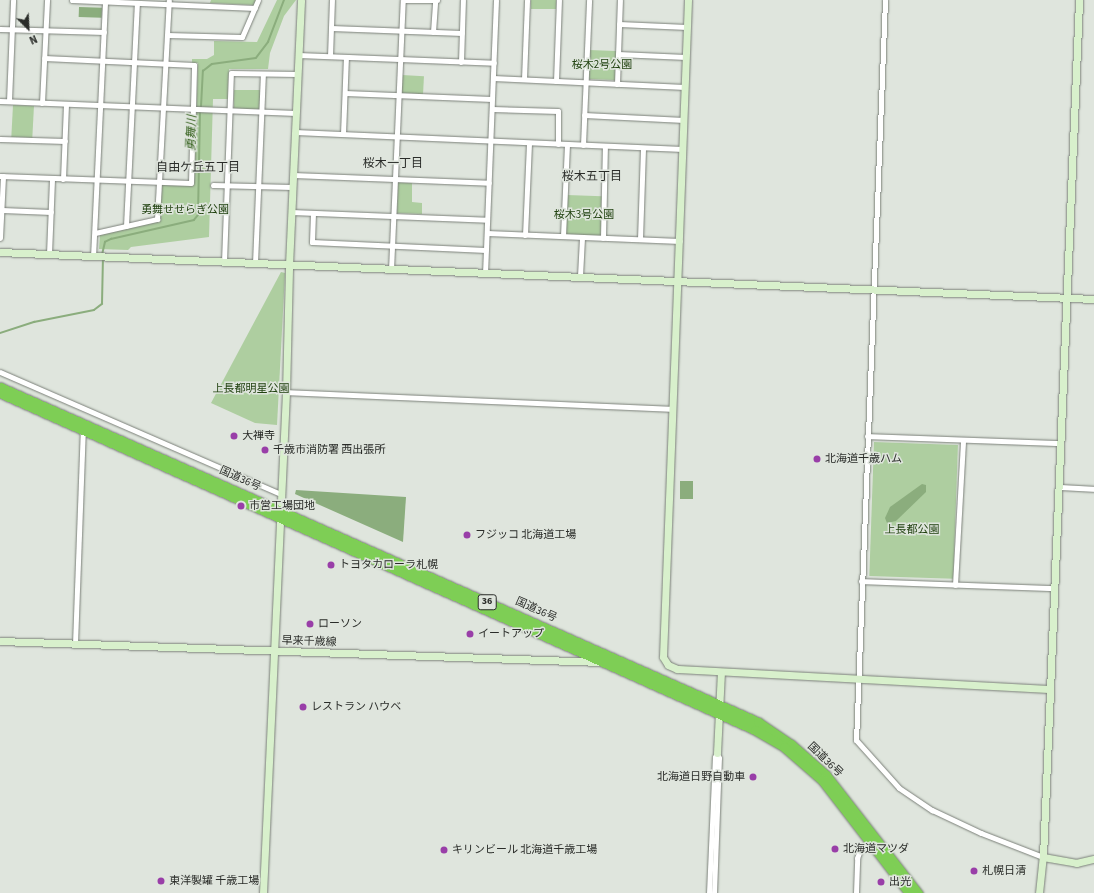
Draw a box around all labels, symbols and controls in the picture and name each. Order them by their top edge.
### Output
north arrow [8,8,48,48]
text: N [27,31,39,48]
park label: 桜木2号公園 [572,58,632,72]
water label: 勇舞川 [184,115,200,151]
district label: 桜木一丁目 [363,157,423,171]
district label: 自由ケ丘五丁目 [156,161,240,175]
district label: 桜木五丁目 [562,170,622,184]
park label: 勇舞せせらぎ公園 [141,203,229,217]
park label: 桜木3号公園 [554,208,614,222]
park label: 上長都明星公園 [213,382,289,396]
place label: 大禅寺 [242,429,275,443]
marker: 大禅寺 [229,431,239,441]
place label: 千歳市消防署 西出張所 [273,443,385,457]
marker: 千歳市消防署 西出張所 [260,445,270,455]
place label: 北海道千歳ハム [825,452,902,466]
marker: 北海道千歳ハム [812,454,822,464]
street label: 国道36号 [217,464,263,494]
place label: 市営工場団地 [249,499,315,513]
marker: 市営工場団地 [236,501,246,511]
park label: 上長都公園 [885,523,939,537]
place label: フジッコ 北海道工場 [475,528,576,542]
marker: フジッコ 北海道工場 [462,530,472,540]
place label: トヨタカローラ札幌 [339,558,438,572]
marker: トヨタカローラ札幌 [326,560,336,570]
road number: 36 [477,594,497,610]
street label: 国道36号 [513,595,559,625]
place label: ローソン [318,617,362,631]
marker: ローソン [305,619,315,629]
place label: イートアップ [478,627,544,641]
marker: イートアップ [465,629,475,639]
street label: 早来千歳線 [281,634,337,650]
place label: レストラン ハウベ [311,700,401,714]
marker: レストラン ハウベ [298,702,308,712]
street label: 国道36号 [805,740,845,780]
place label: 北海道日野自動車 [657,770,745,784]
marker: 北海道日野自動車 [748,772,758,782]
place label: 北海道マツダ [843,842,909,856]
place label: キリンビール 北海道千歳工場 [452,843,597,857]
marker: 北海道マツダ [830,844,840,854]
marker: キリンビール 北海道千歳工場 [439,845,449,855]
place label: 札幌日清 [982,864,1026,878]
marker: 札幌日清 [969,866,979,876]
place label: 東洋製罐 千歳工場 [169,874,259,888]
place label: 出光 [889,875,911,889]
marker: 東洋製罐 千歳工場 [156,876,166,886]
marker: 出光 [876,877,886,887]

